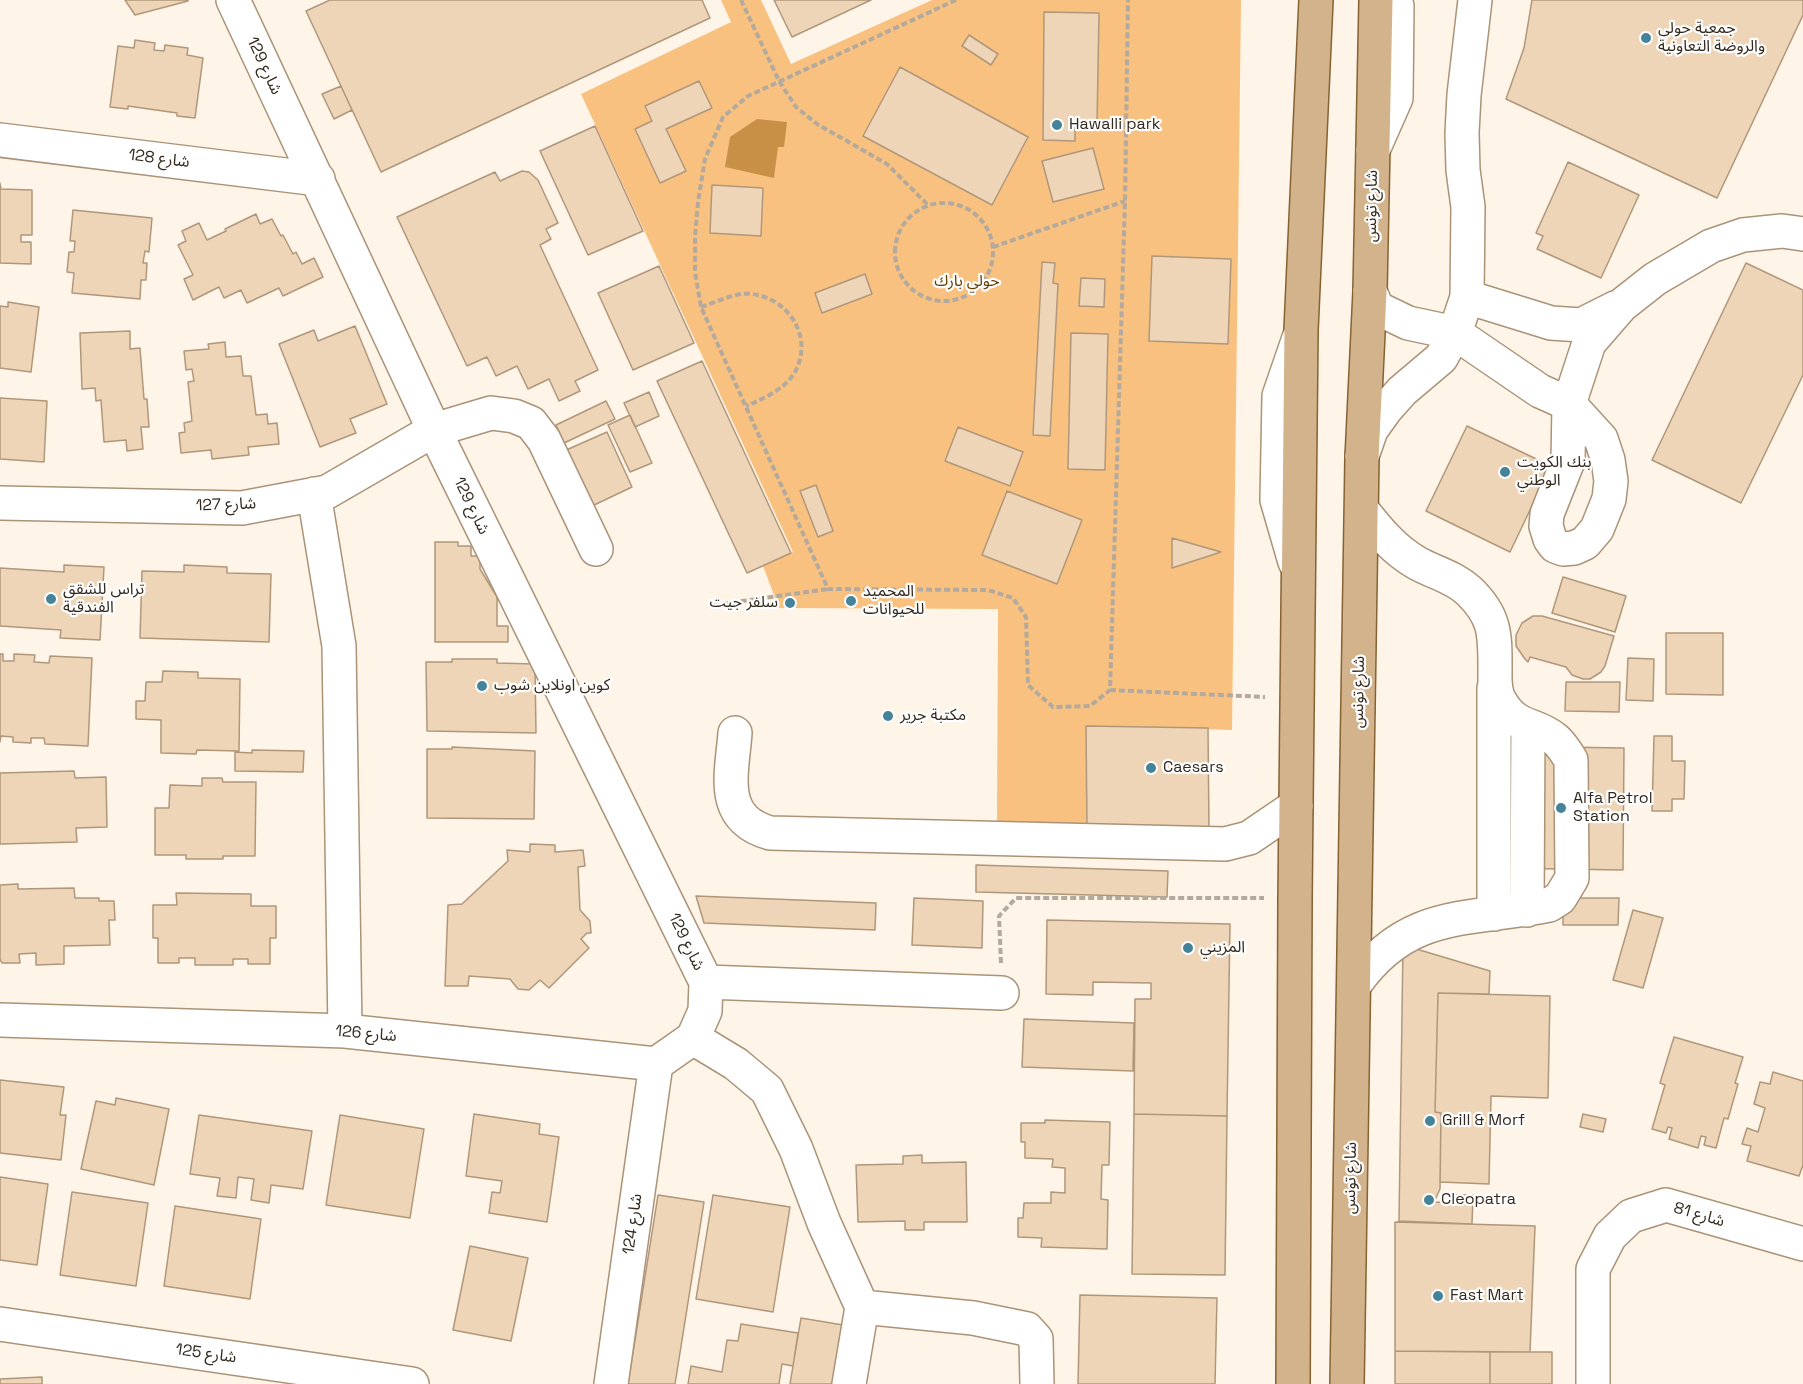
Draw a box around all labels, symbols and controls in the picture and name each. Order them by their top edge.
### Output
place label: جمعية حولي والروضة التعاونية [1658,19,1765,57]
marker: جمعية حولي والروضة التعاونية [1639,31,1653,45]
street label: شارع 129 [242,34,286,98]
place label: Hawalli park [1069,115,1160,135]
marker: Hawalli park [1050,118,1064,132]
street label: شارع 128 [127,146,191,172]
street label: شارع تونس [1362,170,1382,242]
park label: حولي بارك [934,272,1000,292]
place label: بنك الكويت الوطني [1517,453,1592,491]
marker: بنك الكويت الوطني [1498,465,1512,479]
street label: شارع 129 [449,474,493,538]
street label: شارع 127 [195,494,257,516]
place label: تراس للشقق الفندقية [63,580,144,618]
place label: المحميد للحيوانات [863,582,924,620]
marker: تراس للشقق الفندقية [44,592,58,606]
place label: سلفر جيت [709,593,778,613]
marker: المحميد للحيوانات [844,594,858,608]
marker: سلفر جيت [783,596,797,610]
street label: شارع تونس [1349,656,1369,728]
place label: كوين اونلاين شوب [494,676,610,696]
marker: كوين اونلاين شوب [475,679,489,693]
place label: مكتبة جرير [900,706,966,726]
marker: مكتبة جرير [881,709,895,723]
place label: Caesars [1163,758,1224,778]
marker: Caesars [1144,761,1158,775]
place label: Alfa Petrol Station [1573,789,1653,827]
marker: Alfa Petrol Station [1554,801,1568,815]
street label: شارع 129 [664,910,708,974]
place label: المزيني [1200,938,1245,958]
marker: المزيني [1181,941,1195,955]
street label: شارع 126 [335,1022,397,1046]
place label: Grill & Morf [1442,1111,1525,1131]
marker: Grill & Morf [1423,1114,1437,1128]
street label: شارع تونس [1341,1142,1361,1214]
place label: Cleopatra [1441,1190,1516,1210]
street label: شارع 124 [619,1192,647,1256]
marker: Cleopatra [1422,1193,1436,1207]
street label: شارع 81 [1671,1199,1727,1231]
place label: Fast Mart [1450,1286,1524,1306]
marker: Fast Mart [1431,1289,1445,1303]
street label: شارع 125 [174,1340,238,1368]

